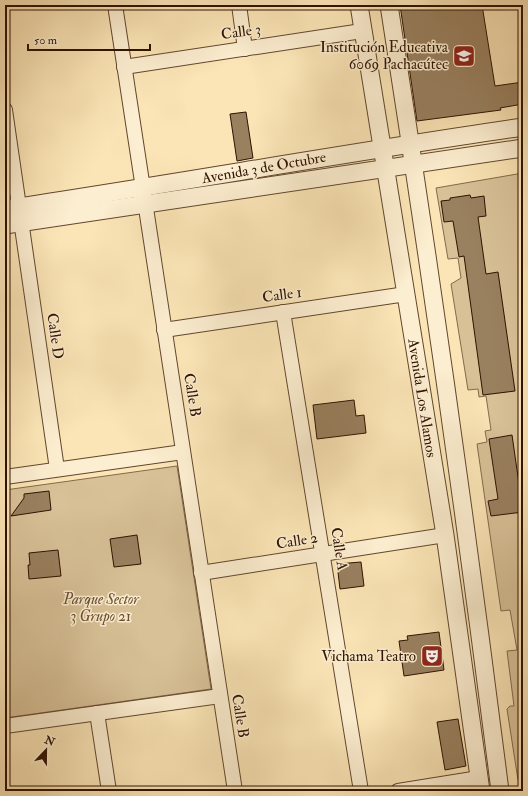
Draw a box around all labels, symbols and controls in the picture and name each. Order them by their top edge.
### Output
street label: Calle 3 [220,20,262,44]
scale bar [28,26,150,52]
text: 50 m [34,33,58,48]
place label: Institución Educativa 6069 Pachacútec [320,38,449,74]
school or university icon: Institución Educativa 6069 Pachacútec [451,43,477,69]
street label: Avenida 3 de Octubre [199,148,328,188]
street label: Calle 1 [261,283,303,307]
street label: Calle D [42,312,68,360]
street label: Avenida Los Alamos [403,336,441,459]
street label: Calle B [179,372,205,418]
street label: Calle A [326,526,352,573]
street label: Calle 2 [275,528,319,554]
park label: Parque Sector 3 Grupo 21 [62,590,140,626]
theatre icon: Vichama Teatro [419,643,445,669]
place label: Vichama Teatro [321,647,416,666]
street label: Calle B [227,693,253,739]
north arrow [26,730,66,770]
text: N [42,733,58,749]

